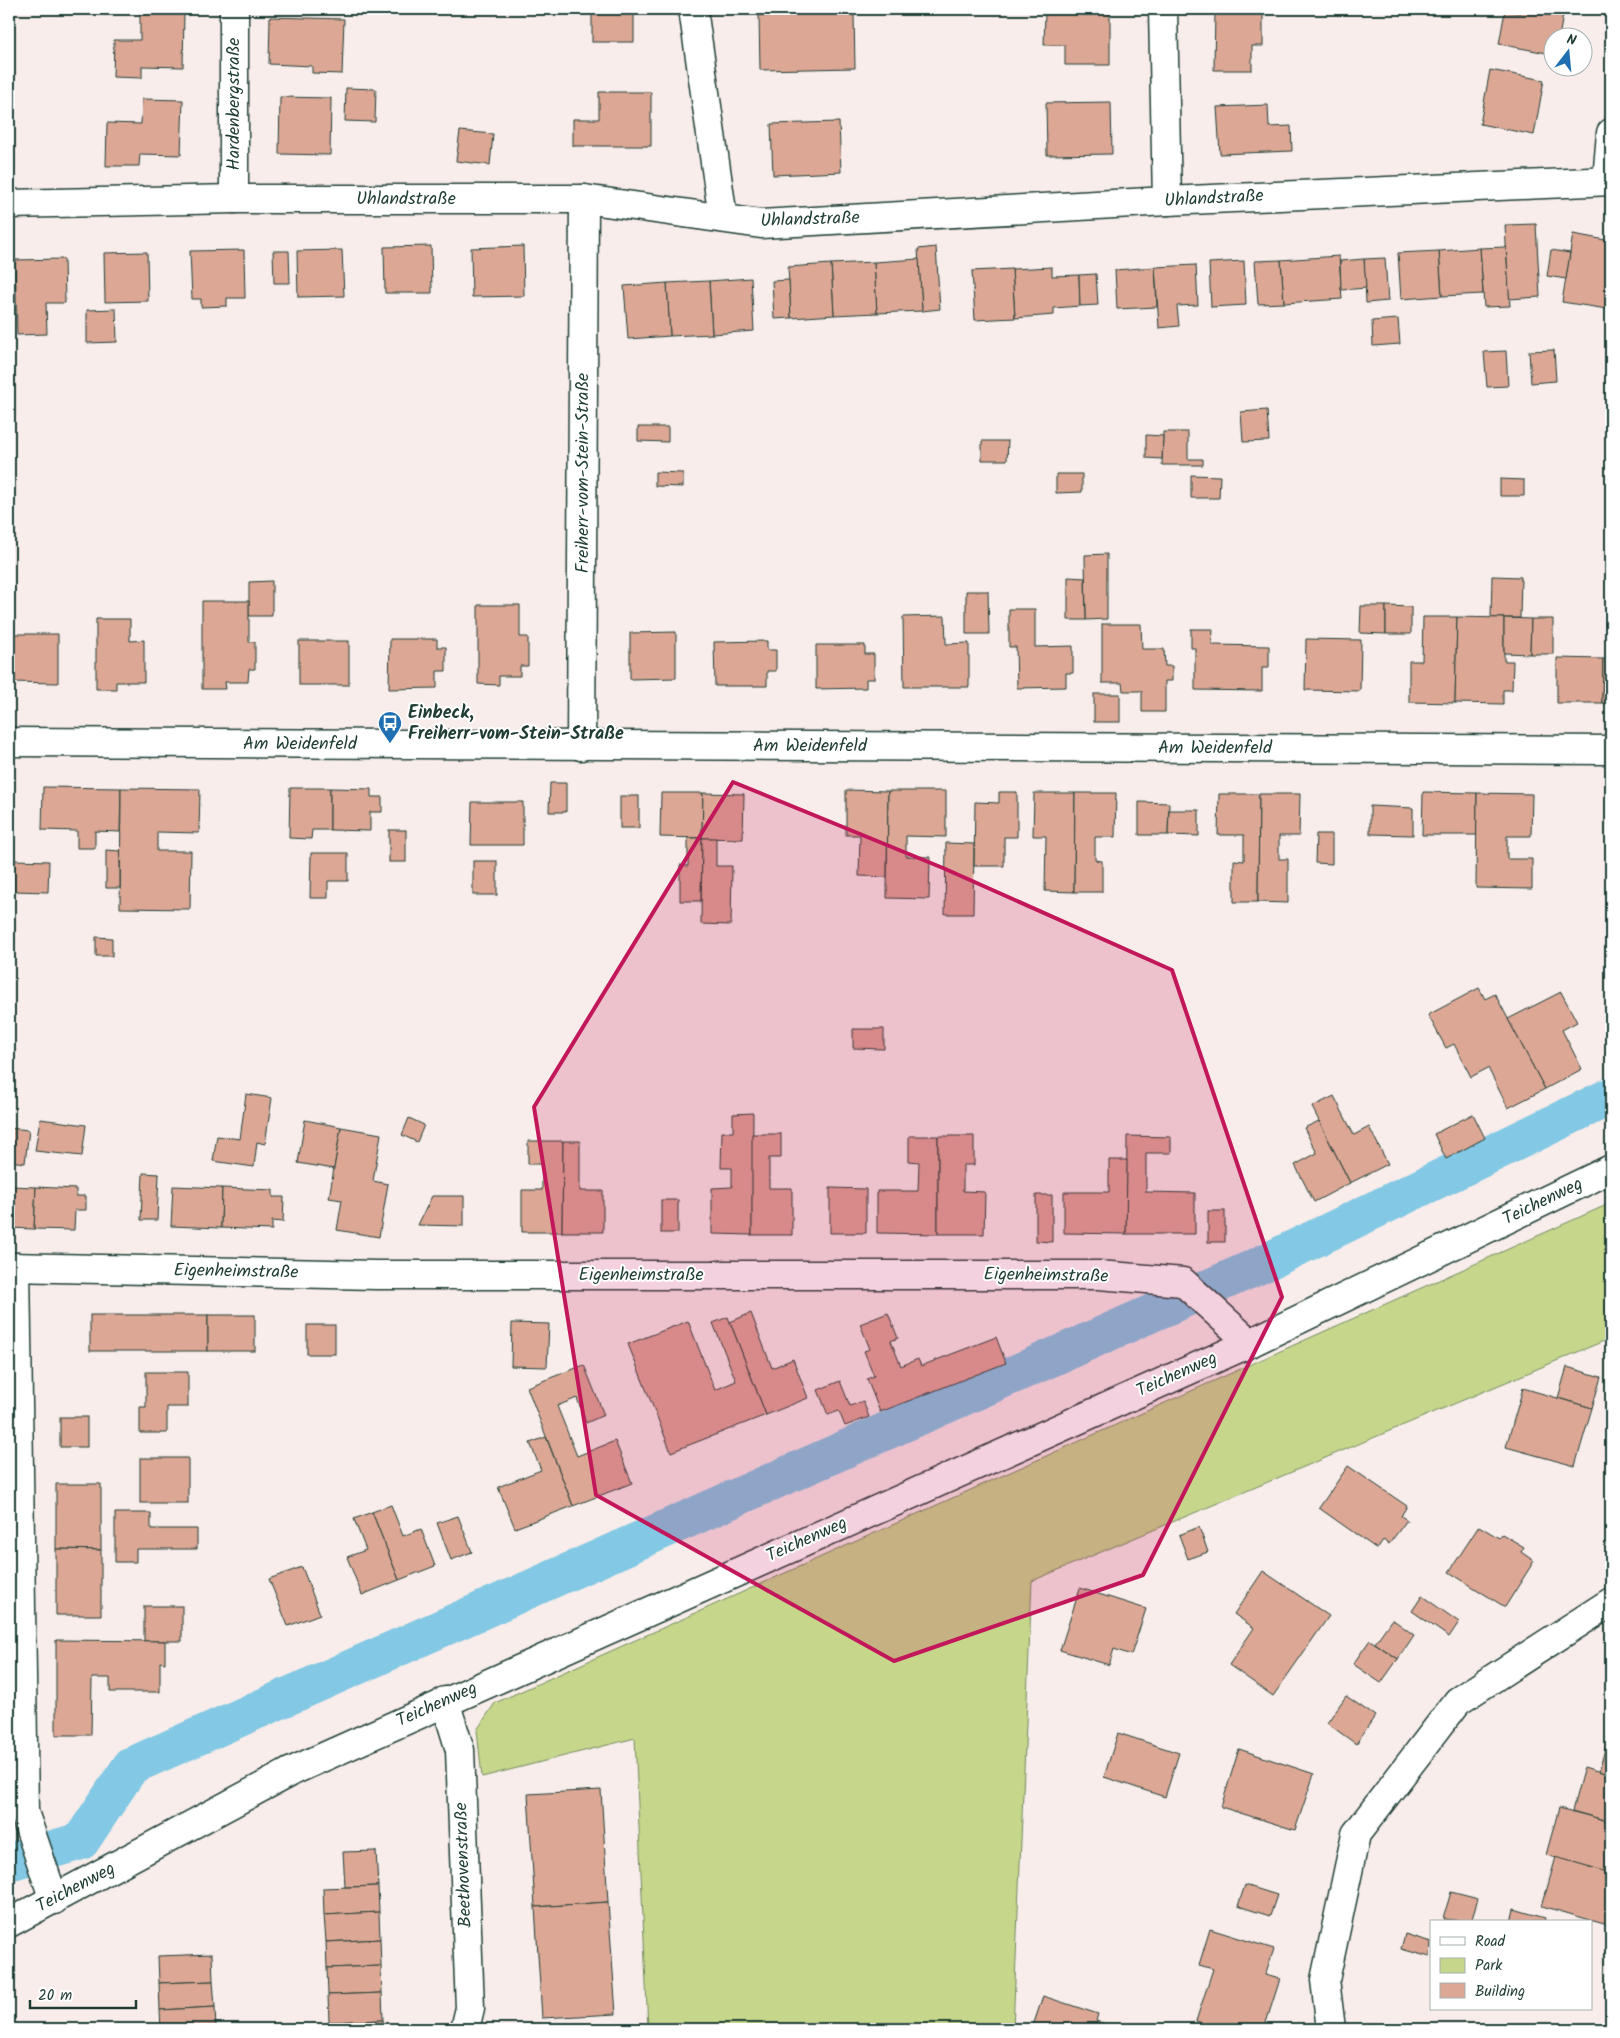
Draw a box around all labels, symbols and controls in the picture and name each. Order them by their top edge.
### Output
north arrow [1542,28,1592,78]
text: N [1564,29,1579,52]
street label: Hardenbergstraße [220,38,249,170]
street label: Uhlandstraße [1164,182,1264,216]
street label: Uhlandstraße [356,185,456,214]
street label: Uhlandstraße [760,204,860,236]
street label: Freiherr-vom-Stein-Straße [569,373,598,573]
place label: Einbeck, Freiherr-vom-Stein-Straße [408,699,624,749]
bus stop icon: Einbeck, Freiherr-vom-Stein-Straße [377,710,403,744]
street label: Am Weidenfeld [243,730,358,759]
street label: Am Weidenfeld [753,732,868,761]
street label: Am Weidenfeld [1158,734,1273,763]
street label: Teichenweg [1498,1170,1588,1234]
street label: Eigenheimstraße [173,1256,299,1288]
street label: Eigenheimstraße [983,1260,1109,1292]
street label: Eigenheimstraße [578,1261,704,1290]
street label: Teichenweg [1132,1344,1222,1406]
street label: Teichenweg [762,1509,852,1571]
street label: Teichenweg [392,1674,482,1736]
street label: Beethovenstraße [447,1802,481,1928]
street label: Teichenweg [31,1855,121,1921]
legend [1430,1920,1592,2010]
text: Road [1475,1930,1506,1954]
text: Park [1475,1954,1503,1978]
scale bar [30,1978,136,2010]
text: Building [1475,1980,1525,2004]
text: 20 m [38,1984,72,2008]

